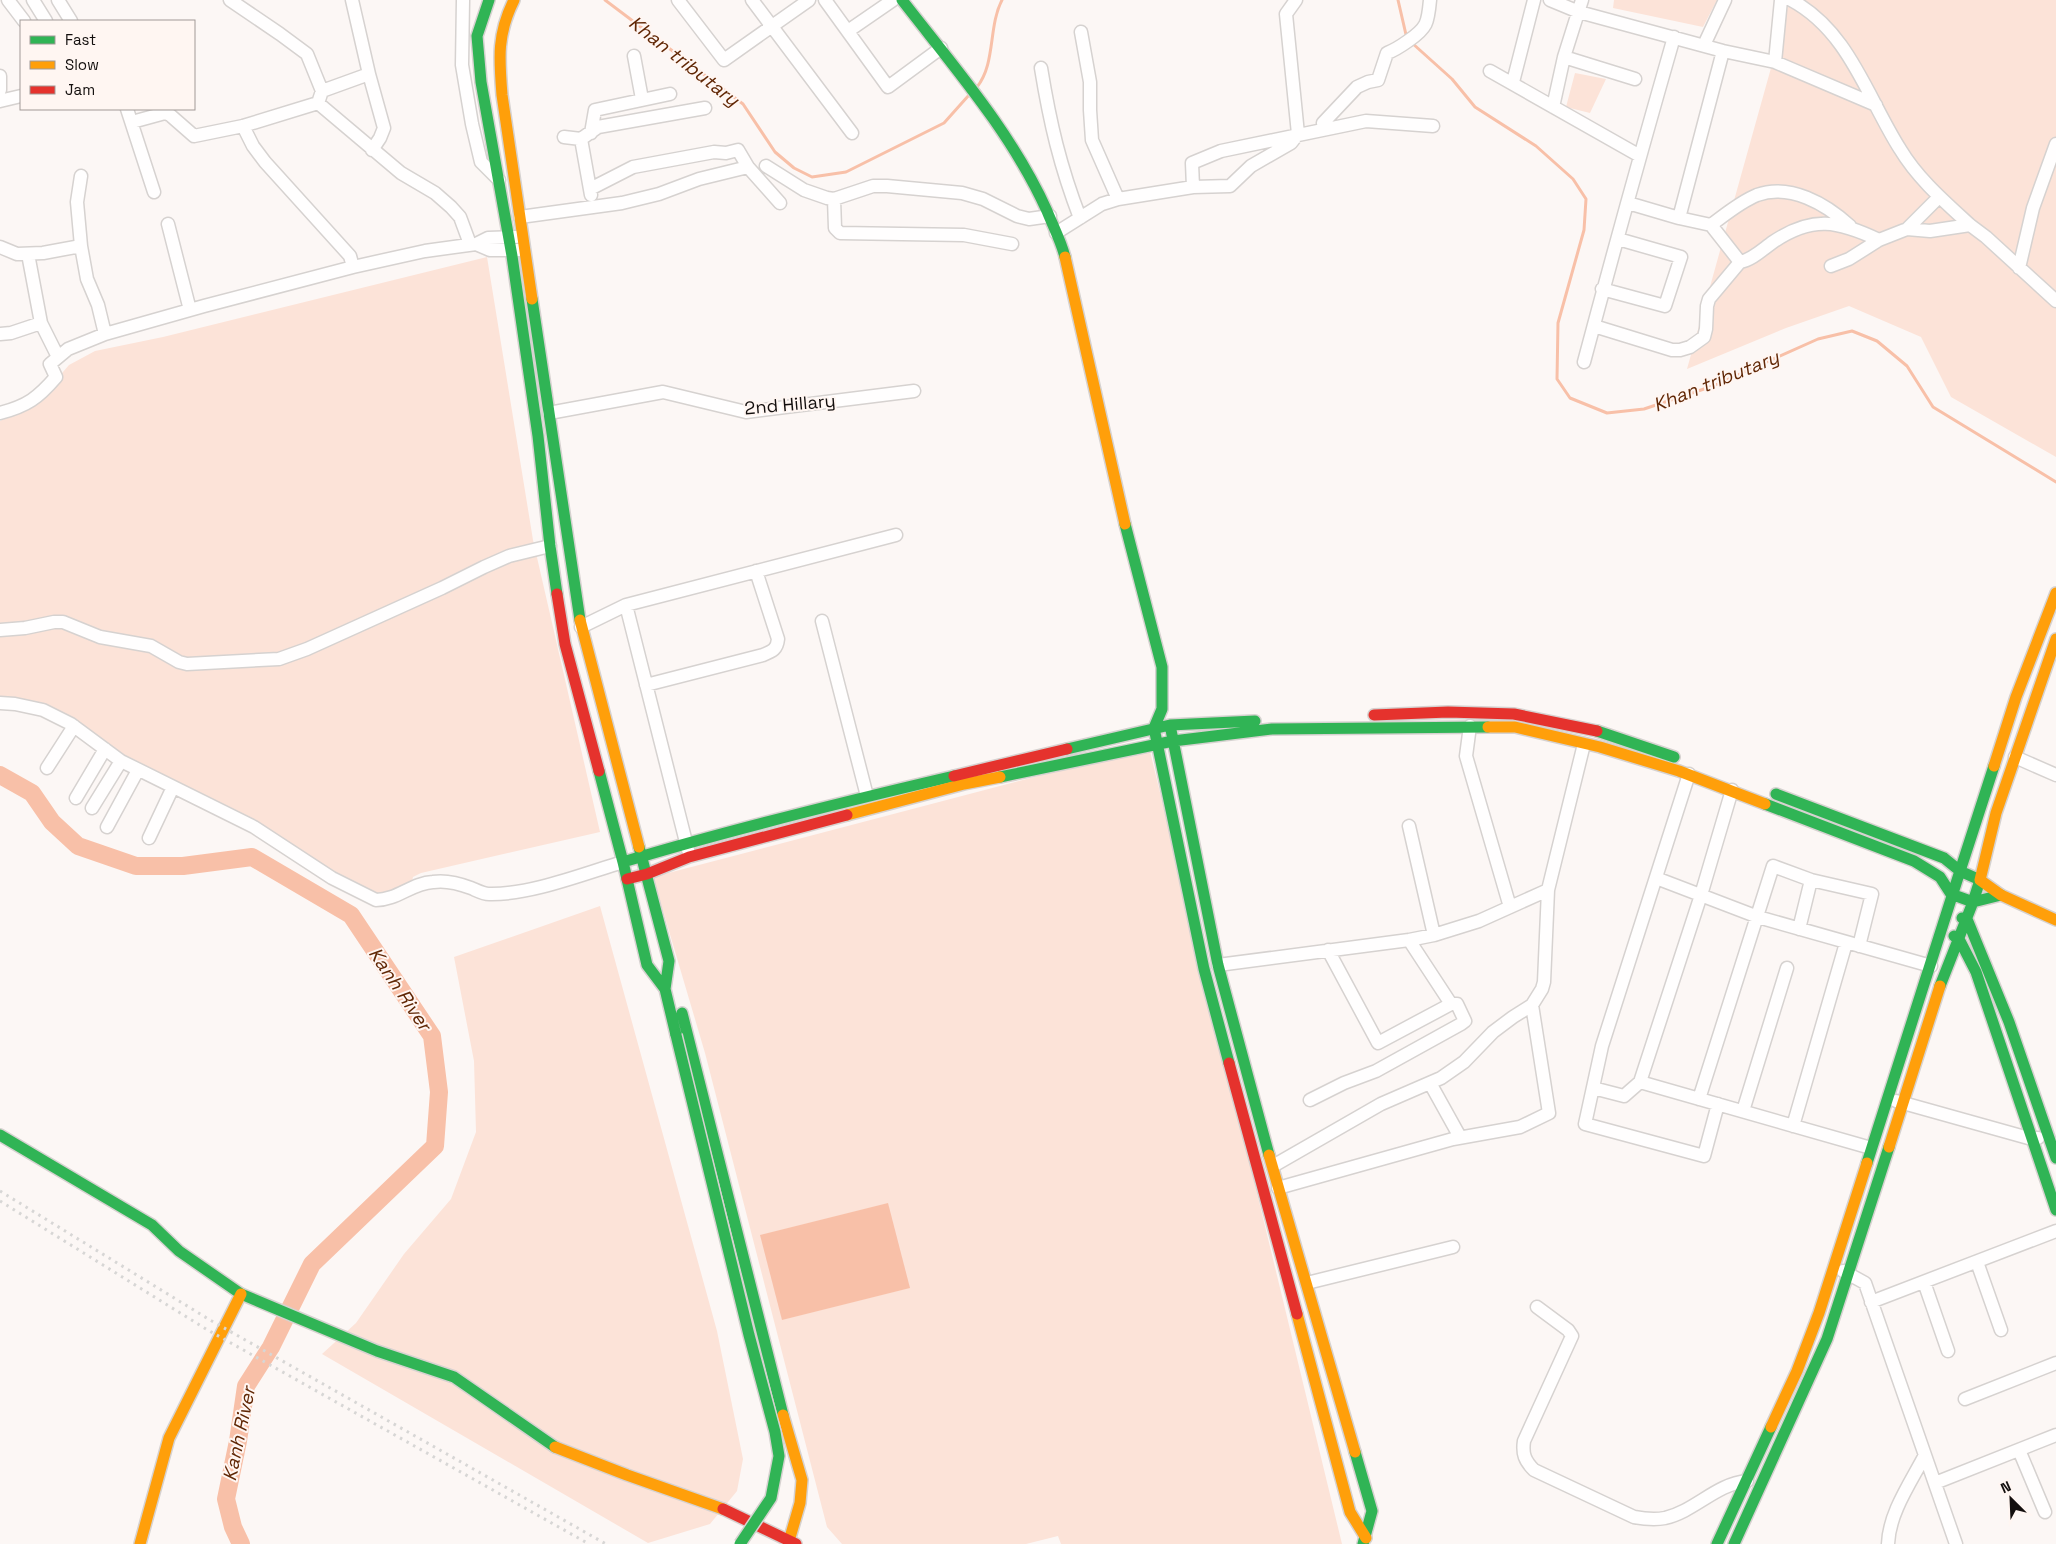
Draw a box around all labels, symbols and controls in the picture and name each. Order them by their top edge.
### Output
water label: Khan tributary [624,10,745,113]
legend [20,20,195,110]
text: Fast [65,30,96,49]
text: Slow [65,55,99,74]
text: Jam [65,80,95,99]
water label: Khan tributary [1649,344,1784,418]
street label: 2nd Hillary [744,389,836,419]
water label: Kanh River [363,942,438,1037]
water label: Kanh River [217,1383,262,1483]
north arrow [1986,1474,2036,1524]
text: N [1998,1477,2014,1497]

